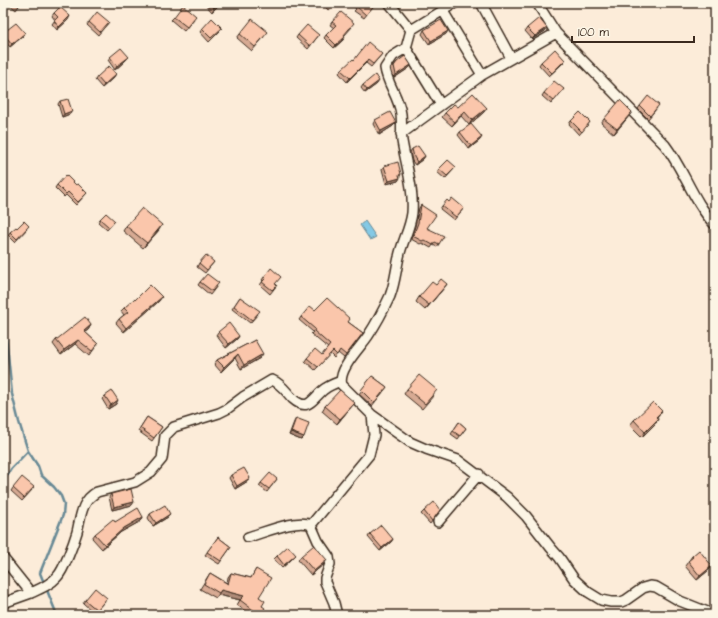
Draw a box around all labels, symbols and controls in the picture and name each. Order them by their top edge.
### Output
scale bar [572,18,694,44]
text: 100 m [578,24,609,41]

